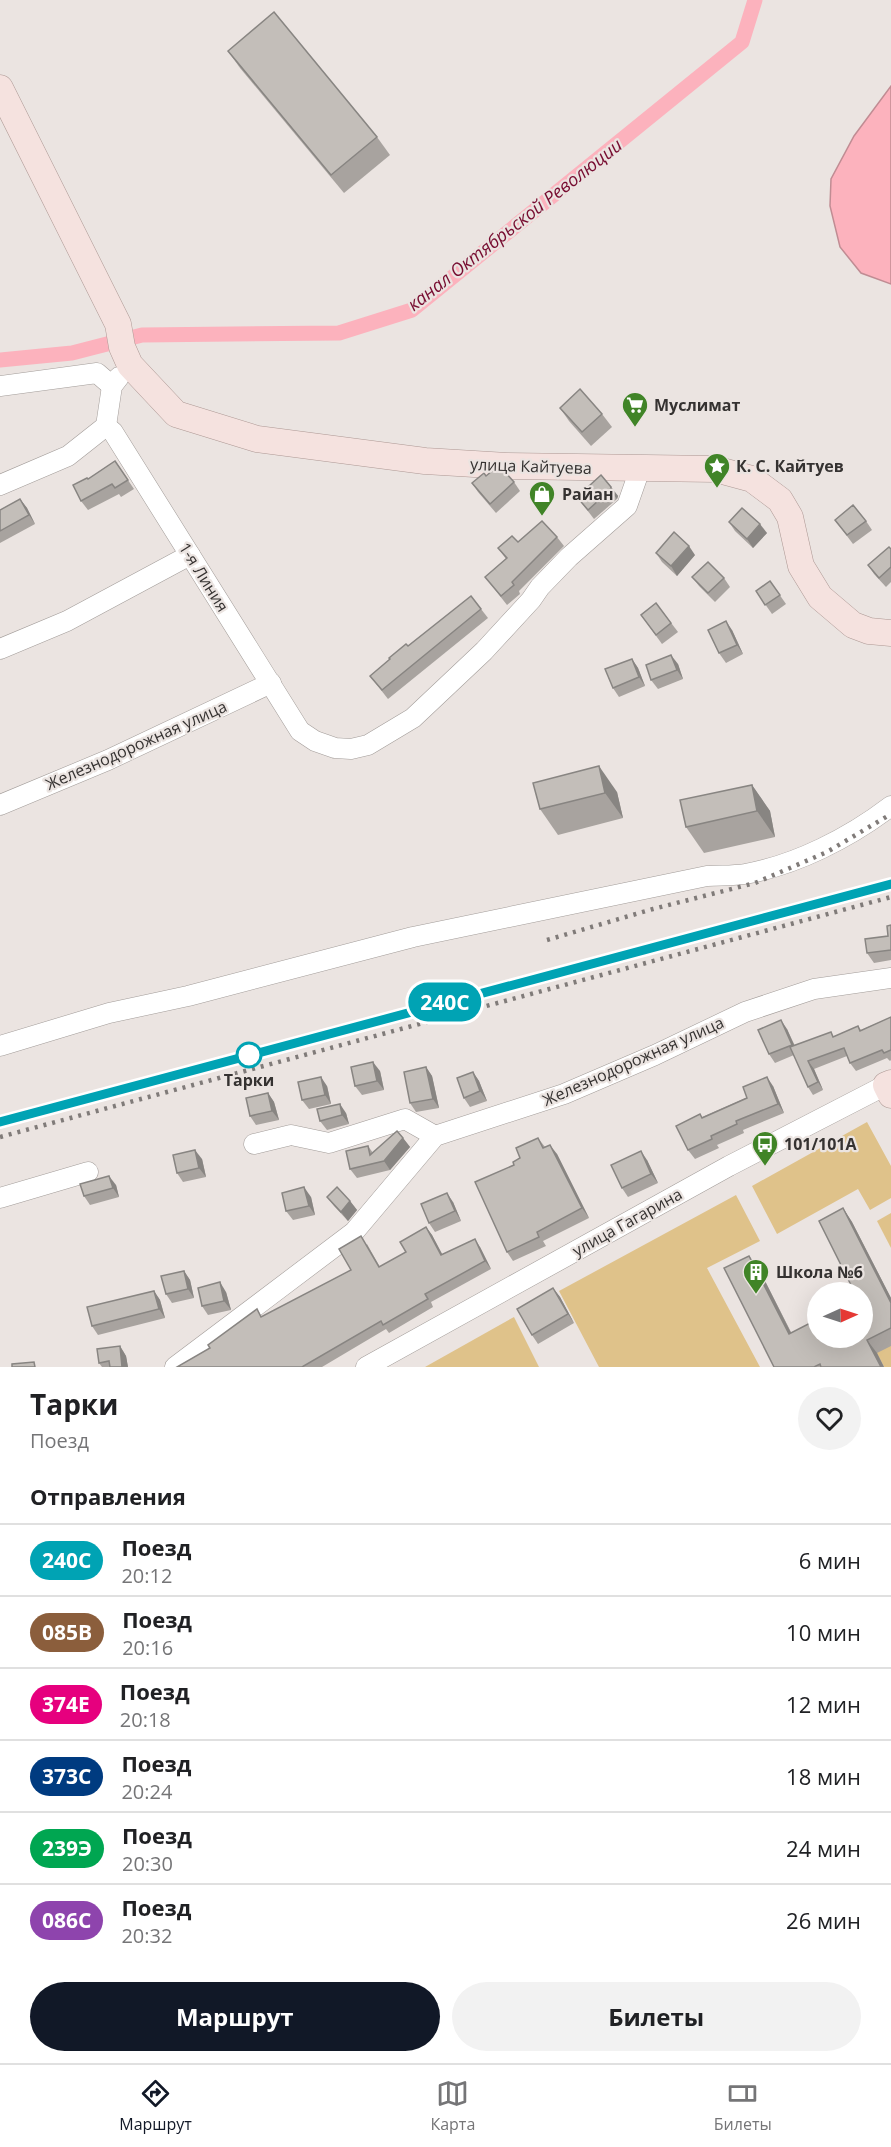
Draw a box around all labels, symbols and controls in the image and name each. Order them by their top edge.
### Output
water label: канал Октябрьской Революции [402,133,627,316]
supermarket icon: Муслимат [620,390,650,428]
place label: Муслимат [654,394,740,416]
place icon: К. С. Кайтуев [702,451,732,489]
street label: улица Кайтуева [470,453,592,479]
place label: К. С. Кайтуев [736,455,844,477]
shop icon: Райан [527,479,557,517]
place label: Райан [562,483,614,505]
street label: 1-я Линия [174,538,234,616]
street label: Железнодорожная улица [42,695,230,795]
line badge: 240С [403,982,487,1022]
text: 240С [420,988,470,1016]
street label: Железнодорожная улица [539,1011,727,1111]
marker: Тарки [236,1042,262,1068]
place label: Тарки [224,1069,274,1091]
bus stop icon: 101/101А [750,1129,780,1167]
place label: 101/101А [784,1133,858,1155]
street label: улица Гагарина [568,1183,686,1261]
building icon: Школа №6 [741,1257,771,1295]
place label: Школа №6 [776,1261,863,1283]
north arrow [807,1282,873,1348]
map controls [807,1282,873,1348]
text: Тарки [30,1385,118,1423]
button: heart [798,1387,861,1450]
text: Поезд [30,1427,89,1454]
text: Отправления [30,1481,186,1511]
text: Поезд [121,1532,191,1562]
text: 6 мин [799,1545,861,1575]
text: 240С [42,1546,91,1574]
text: 20:12 [121,1562,172,1589]
text: Поезд [122,1604,192,1634]
text: 10 мин [786,1617,861,1647]
text: 085В [42,1618,92,1646]
text: 20:16 [122,1634,173,1661]
text: Поезд [120,1676,190,1706]
text: 12 мин [786,1689,861,1719]
text: 374Е [42,1690,90,1718]
text: 20:18 [120,1706,171,1733]
text: Поезд [121,1748,191,1778]
text: 18 мин [786,1761,861,1791]
text: 373C [42,1762,91,1790]
text: 20:24 [121,1778,172,1805]
text: Поезд [122,1820,192,1850]
text: 24 мин [786,1833,861,1863]
text: 239Э [42,1834,92,1862]
text: 20:30 [122,1850,173,1877]
text: Поезд [121,1892,191,1922]
text: 26 мин [786,1905,861,1935]
text: 086С [42,1906,91,1934]
text: 20:32 [121,1922,172,1949]
button: Маршрут [30,1982,440,2051]
button: Билеты [452,1982,861,2051]
tab: Маршрут [119,2077,192,2135]
tab: Карта [430,2077,475,2135]
tab: Билеты [714,2077,772,2135]

